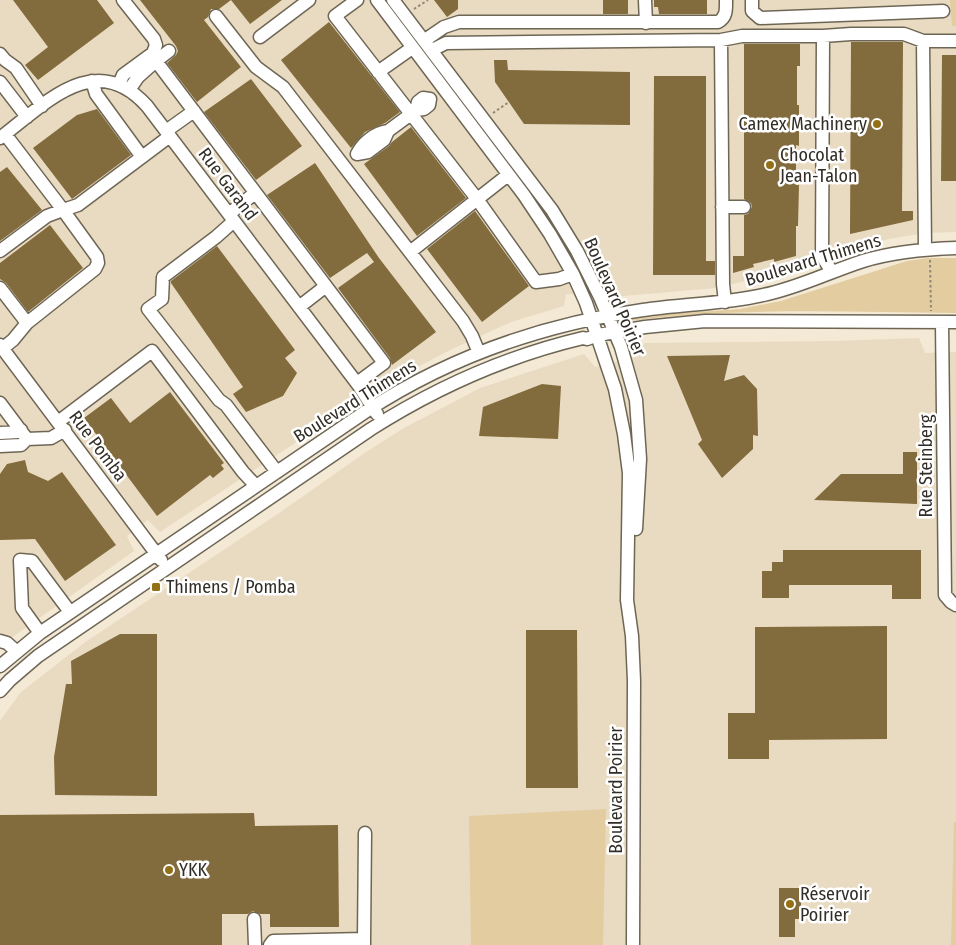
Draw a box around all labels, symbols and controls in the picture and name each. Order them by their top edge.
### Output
place label: Camex Machinery [738,113,867,135]
marker: Camex Machinery [871,118,883,130]
street label: Rue Garand [194,143,262,225]
place label: Chocolat Jean-Talon [780,144,857,187]
marker: Chocolat Jean-Talon [764,159,776,171]
street label: Boulevard Thimens [742,229,884,291]
street label: Boulevard Poirier [579,234,651,360]
street label: Boulevard Thimens [290,354,421,448]
street label: Rue Pomba [64,406,132,486]
street label: Rue Steinberg [915,414,937,517]
place label: Thimens / Pomba [166,576,296,598]
marker: Thimens / Pomba [150,581,162,593]
street label: Boulevard Poirier [605,726,627,854]
place label: YKK [179,859,207,881]
marker: YKK [163,864,175,876]
place label: Réservoir Poirier [800,883,870,926]
marker: Réservoir Poirier [784,898,796,910]

